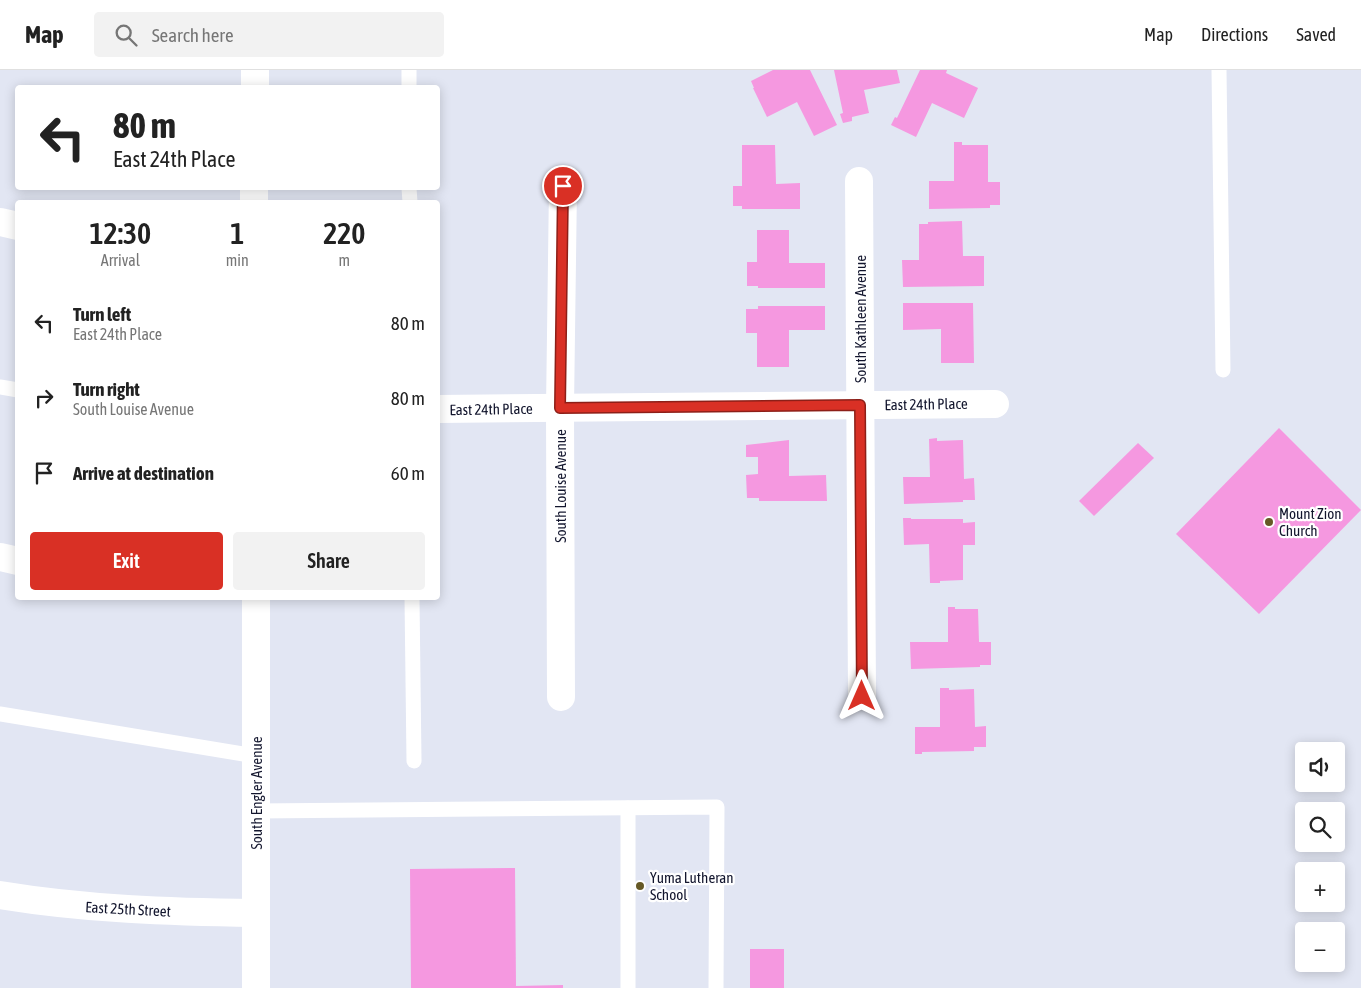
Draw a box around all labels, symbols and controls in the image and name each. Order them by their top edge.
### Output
search box [94,12,444,57]
text: Map [25,21,64,48]
icon: search [112,21,140,49]
text: Search here [152,24,234,46]
text: Map [1144,24,1173,45]
text: Directions [1201,24,1268,45]
text: Saved [1296,24,1336,45]
icon: left [30,105,95,170]
text: 80 m [113,105,176,145]
text: East 24th Place [113,146,235,172]
pin [542,165,584,207]
icon: arrive [549,172,577,200]
text: 12:30 [89,216,151,250]
text: 1 [230,216,244,250]
text: 220 [323,216,365,250]
text: Arrival [101,251,140,269]
text: min [226,251,249,269]
text: m [339,251,350,269]
street label: South Kathleen Avenue [852,255,869,383]
text: Turn left [73,303,131,325]
icon: left [30,309,58,337]
text: 80 m [391,312,425,334]
text: East 24th Place [73,325,162,343]
text: Turn right [73,378,140,400]
icon: right [30,384,58,412]
text: 80 m [391,387,425,409]
street label: East 24th Place [884,395,968,413]
text: South Louise Avenue [73,400,194,418]
street label: East 24th Place [449,400,533,418]
street label: South Louise Avenue [552,429,569,543]
icon: arrive [30,459,58,487]
text: Arrive at destination [73,462,214,484]
text: 60 m [391,462,425,484]
place label: Mount Zion Church [1279,505,1342,539]
marker: Mount Zion Church [1263,516,1275,528]
button: Exit [30,532,223,590]
button: Share [233,532,425,590]
position arrow [835,669,887,721]
street label: South Engler Avenue [248,736,265,850]
map controls [1295,742,1345,972]
button: sound [1295,742,1345,792]
button: search [1295,802,1345,852]
button: + [1295,862,1345,912]
place label: Yuma Lutheran School [650,869,734,903]
marker: Yuma Lutheran School [634,880,646,892]
street label: East 25th Street [85,898,171,920]
button: − [1295,922,1345,972]

